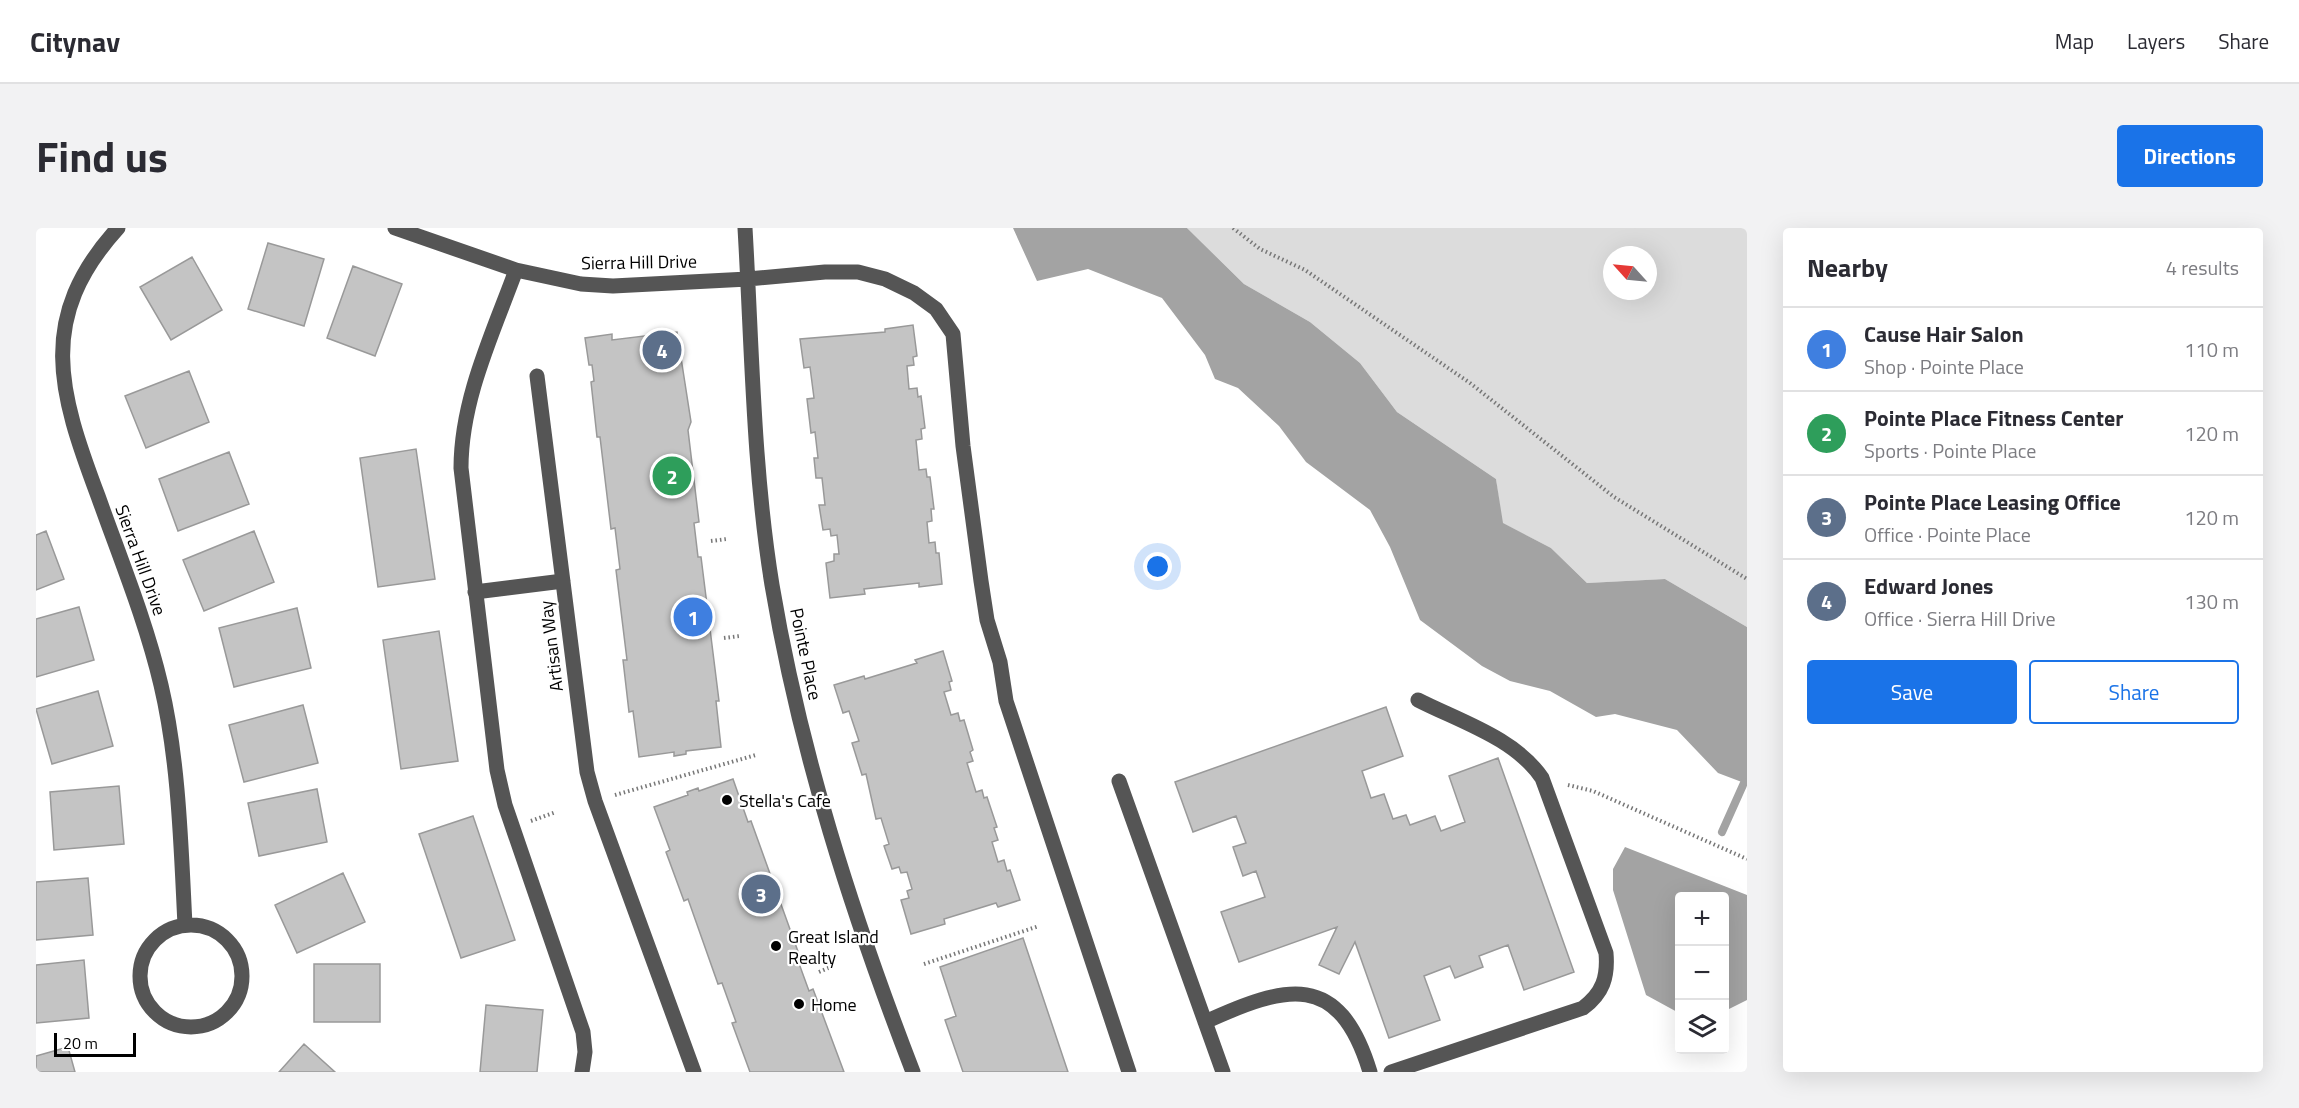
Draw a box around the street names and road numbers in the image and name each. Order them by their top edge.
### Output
street label: Sierra Hill Drive [581,247,697,277]
street label: Sierra Hill Drive [108,501,174,619]
street label: Artisan Way [532,599,570,693]
street label: Pointe Place [783,605,829,703]

